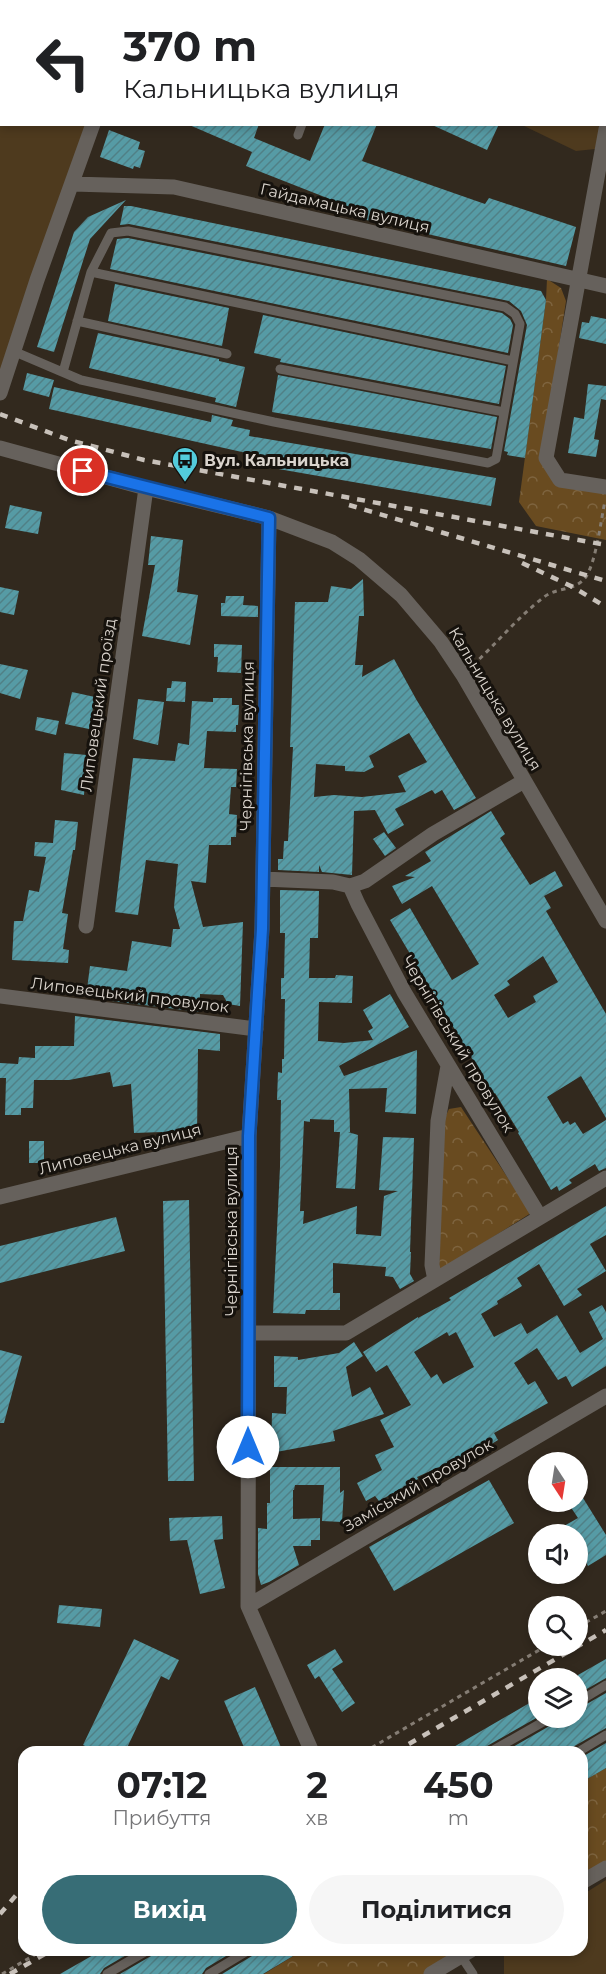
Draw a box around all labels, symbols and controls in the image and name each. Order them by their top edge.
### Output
text: 370 m [123,20,257,72]
icon: left [24,24,102,102]
text: Кальницька вулиця [123,72,400,105]
street label: Гайдамацька вулиця [258,179,432,237]
pin [57,445,108,496]
bus stop icon: Вул. Кальницька [170,445,200,483]
place label: Вул. Кальницька [204,451,349,470]
icon: arrive [66,454,99,487]
street label: Липовецький проїзд [76,617,120,793]
street label: Кальницька вулиця [445,624,545,774]
street label: Чернігівська вулиця [236,661,258,831]
street label: Чернігівський провулок [398,952,519,1136]
street label: Липовецький провулок [30,973,231,1017]
street label: Липовецька вулиця [37,1120,203,1178]
street label: Чернігівська вулиця [222,1146,241,1316]
position arrow [216,1415,280,1479]
street label: Заміський провулок [340,1434,497,1536]
north arrow [528,1452,588,1512]
map controls [528,1452,588,1728]
button: sound [528,1524,588,1584]
button: search [528,1596,588,1656]
button: layers [528,1668,588,1728]
text: 07:12 [117,1763,207,1807]
text: 2 [307,1763,328,1807]
text: 450 [423,1763,494,1807]
text: Прибуття [112,1806,211,1830]
text: хв [306,1806,329,1830]
text: m [448,1806,469,1830]
button: Вихід [42,1875,297,1944]
button: Поділитися [309,1875,564,1944]

